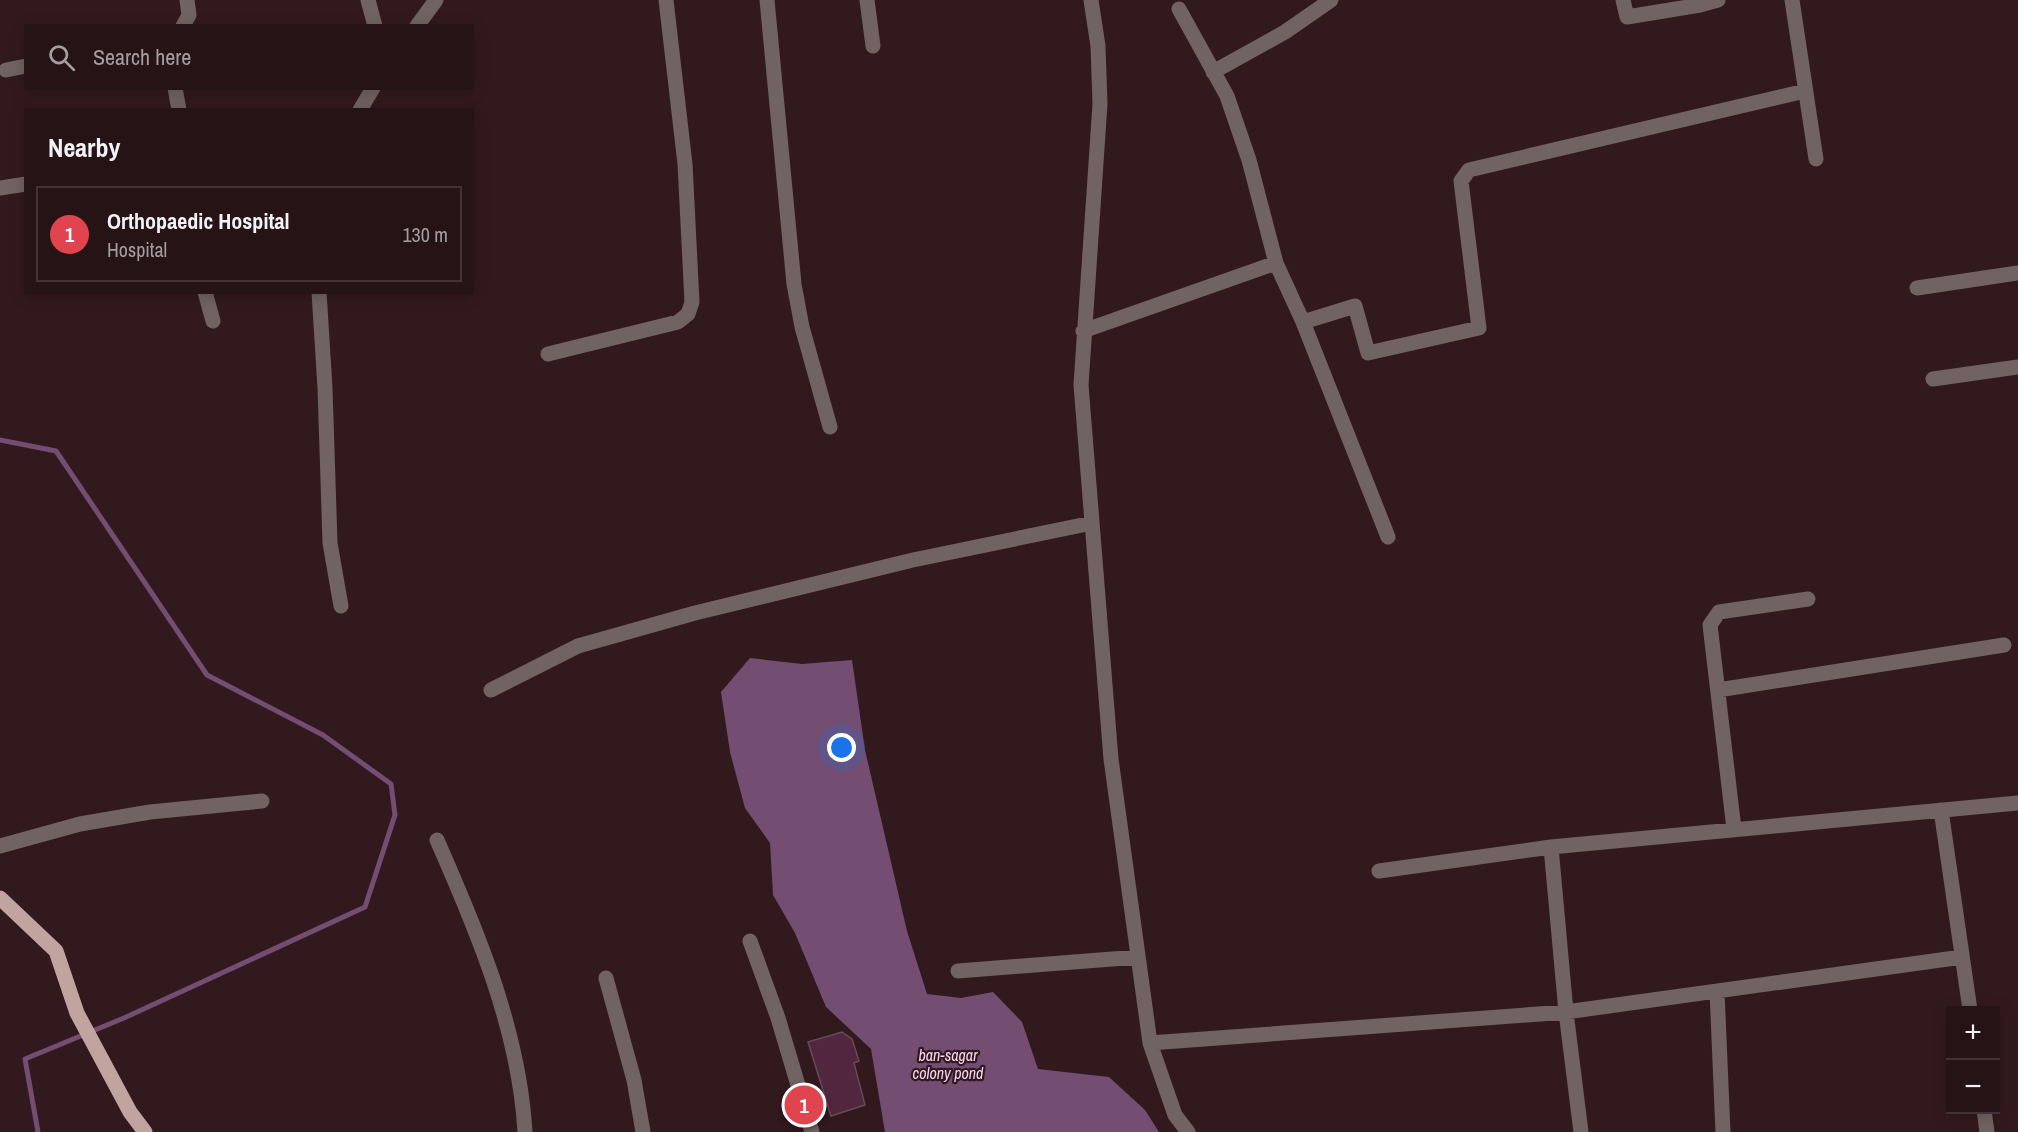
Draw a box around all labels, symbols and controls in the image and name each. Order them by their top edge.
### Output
search box [24,24,474,90]
icon: search [45,41,78,74]
text: Search here [93,42,191,72]
text: Nearby [48,130,120,165]
text: Orthopaedic Hospital [107,206,289,236]
text: 1 [65,221,74,248]
text: 130 m [402,221,448,248]
text: Hospital [107,236,167,263]
your location [827,733,856,762]
map controls [1946,1006,2000,1114]
button: + [1946,1006,2000,1060]
water label: ban-sagar colony pond [913,1044,984,1084]
button: − [1946,1060,2000,1114]
pin: 1 [784,1082,824,1128]

